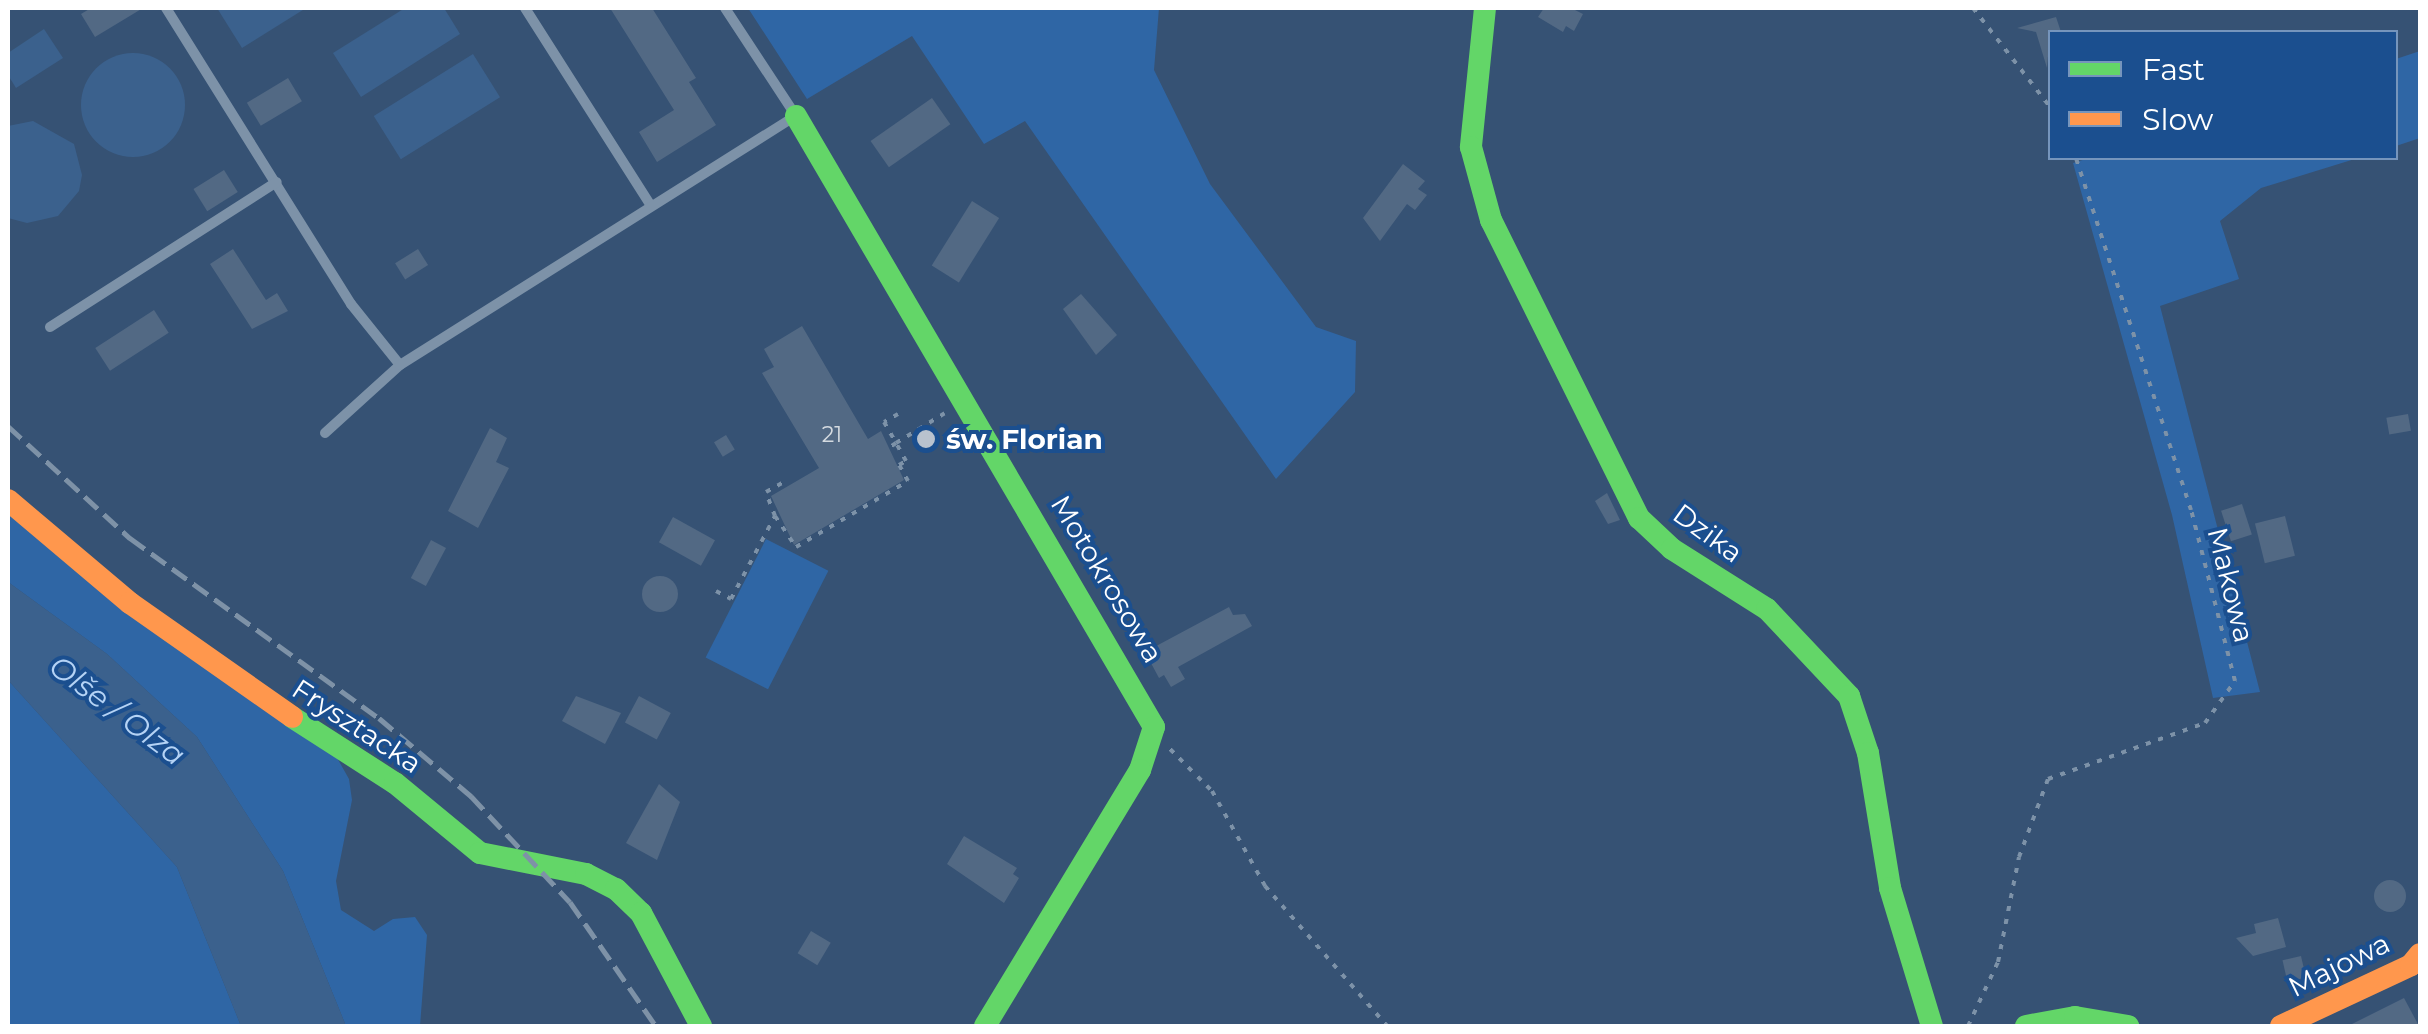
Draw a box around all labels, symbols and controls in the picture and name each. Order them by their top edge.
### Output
legend [2048,30,2398,160]
text: Fast [2142,51,2205,88]
text: Slow [2142,101,2213,138]
house number: 21 [822,422,842,448]
place label: św. Florian [946,422,1103,456]
marker: św. Florian [915,428,937,450]
street label: Motokrosowa [1044,489,1170,669]
street label: Dzika [1667,496,1749,570]
street label: Makowa [2201,524,2261,646]
water label: Olše / Olza [42,648,192,774]
street label: Frysztacka [286,672,428,780]
street label: Majowa [2283,926,2395,1004]

